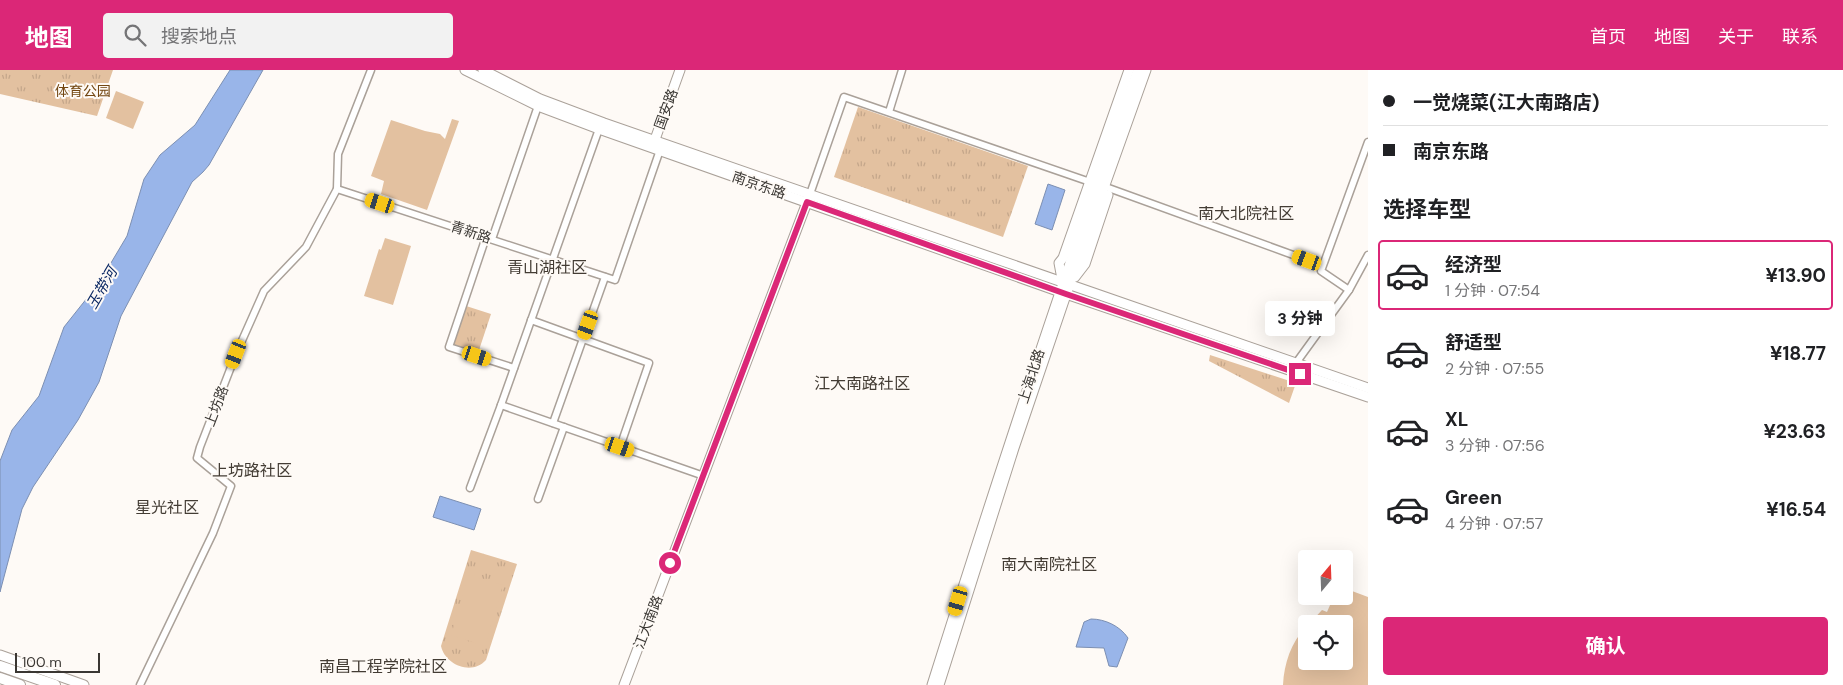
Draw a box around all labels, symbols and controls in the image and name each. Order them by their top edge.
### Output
search box [103,13,453,58]
icon: search [121,21,149,49]
text: 地图 [25,22,73,53]
text: 搜索地点 [161,24,237,49]
text: 首页 [1590,25,1626,49]
text: 地图 [1654,25,1690,49]
text: 关于 [1718,25,1754,49]
text: 联系 [1782,25,1818,49]
park label: 体育公园 [55,82,111,100]
street label: 国安路 [650,86,682,132]
text: 一觉烧菜(江大南路店) [1413,90,1599,115]
text: 南京东路 [1413,139,1489,164]
street label: 南京东路 [730,167,788,203]
car [363,191,396,215]
text: 选择车型 [1383,195,1471,224]
district label: 南大北院社区 [1198,203,1294,224]
street label: 青新路 [448,217,494,247]
car [1290,248,1323,272]
text: 经济型 [1445,252,1502,277]
icon: car [1385,253,1430,298]
district label: 青山湖社区 [507,257,587,278]
water label: 玉带河 [82,261,123,312]
text: ¥13.90 [1766,263,1826,288]
text: 1 分钟 · 07:54 [1445,280,1540,301]
callout: 3 分钟 [1265,302,1335,336]
car [575,308,600,342]
text: 3 分钟 [1277,308,1323,329]
text: 舒适型 [1445,330,1502,355]
icon: car [1385,331,1430,376]
car [223,337,248,371]
text: ¥18.77 [1770,341,1826,366]
car [460,344,493,368]
street label: 上海北路 [1014,347,1048,405]
text: 2 分钟 · 07:55 [1445,358,1544,379]
route end [1289,363,1311,385]
district label: 江大南路社区 [814,373,910,394]
street label: 上坊路 [200,383,232,429]
text: XL [1445,407,1468,432]
icon: car [1385,409,1430,454]
text: ¥23.63 [1764,419,1826,444]
car [603,435,636,459]
text: 3 分钟 · 07:56 [1445,435,1545,456]
district label: 上坊路社区 [212,460,292,481]
text: Green [1445,485,1502,510]
icon: car [1385,487,1430,532]
district label: 星光社区 [135,497,199,518]
text: ¥16.54 [1766,497,1826,522]
text: 4 分钟 · 07:57 [1445,513,1543,534]
north arrow [1298,550,1352,605]
map controls [1298,550,1353,670]
route start [659,552,681,574]
district label: 南大南院社区 [1001,554,1097,575]
car [946,584,969,618]
street label: 江大南路 [630,593,666,651]
button: locate [1298,615,1353,670]
button: 确认 [1383,617,1828,675]
scale bar [15,650,100,673]
text: 100 m [22,653,62,671]
district label: 南昌工程学院社区 [319,656,447,677]

